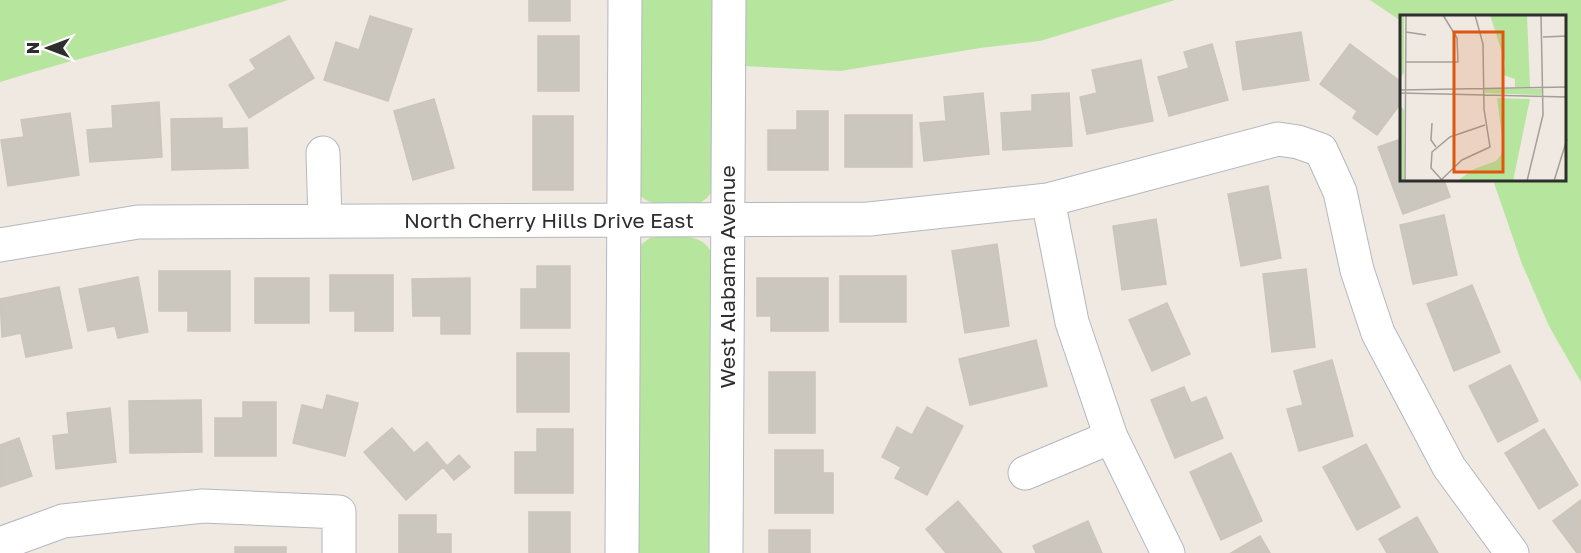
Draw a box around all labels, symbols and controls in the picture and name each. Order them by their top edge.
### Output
inset map [1400,15,1566,182]
north arrow [18,18,78,78]
text: N [23,42,43,54]
street label: West Alabama Avenue [714,165,740,389]
street label: North Cherry Hills Drive East [404,207,694,233]

